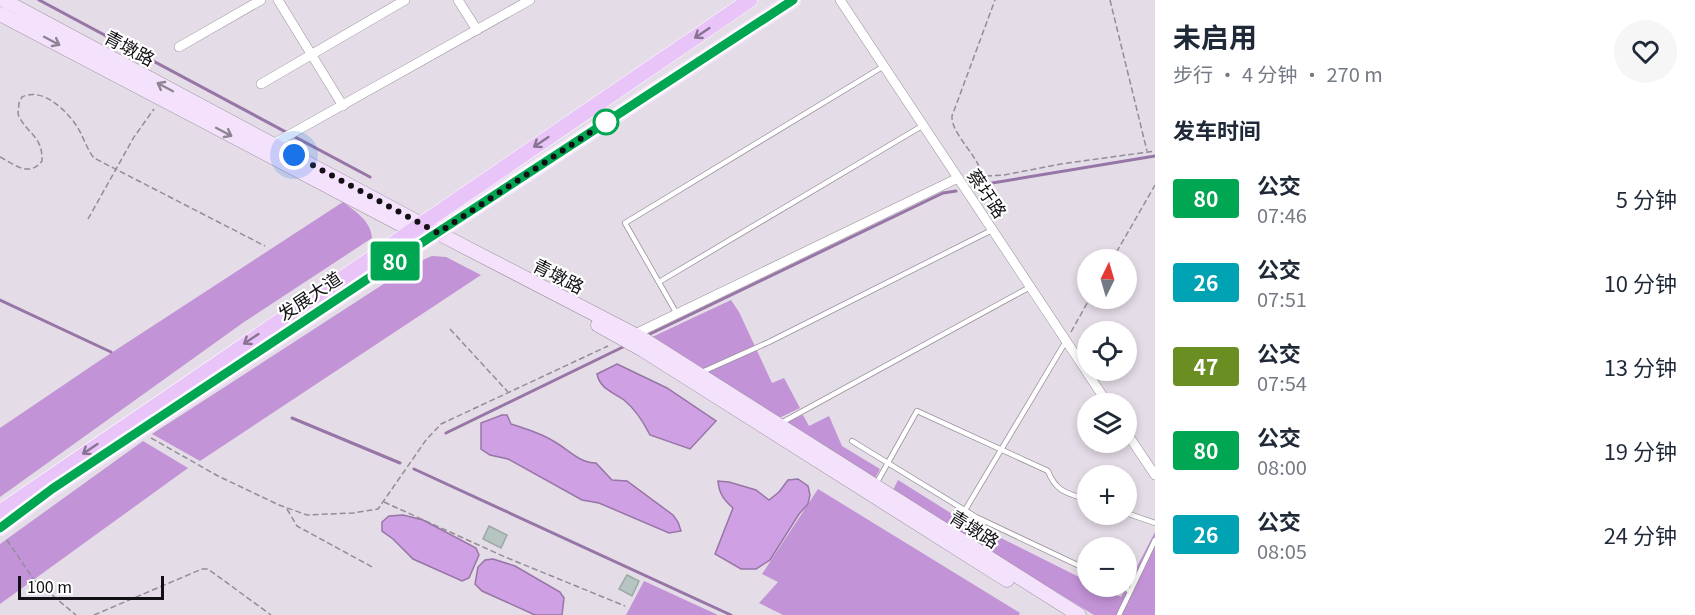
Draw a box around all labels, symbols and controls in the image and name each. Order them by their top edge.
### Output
text: 未启用 [1173,16,1257,56]
button: heart [1614,20,1677,83]
street label: 青墩路 [100,23,160,71]
one-way arrow [694,27,711,39]
one-way arrow [42,36,60,48]
text: 步行 · 4 分钟 · 270 m [1173,59,1383,88]
one-way arrow [157,81,175,92]
unlabelled marker [593,109,619,135]
text: 发车时间 [1173,113,1261,145]
one-way arrow [215,127,233,138]
one-way arrow [533,136,549,148]
your location [279,140,309,170]
street label: 蔡圩路 [962,163,1014,223]
text: 公交 [1257,168,1301,200]
text: 5 分钟 [1616,182,1677,214]
text: 80 [1194,183,1218,213]
text: 07:46 [1257,200,1307,229]
line badge: 80 [368,242,422,280]
text: 80 [383,246,407,276]
north arrow [1077,249,1137,309]
map controls [1077,249,1137,597]
street label: 青墩路 [529,251,589,299]
text: 公交 [1257,252,1301,284]
street label: 发展大道 [272,264,346,326]
text: 10 分钟 [1604,266,1677,298]
text: 26 [1194,267,1218,297]
text: 07:51 [1257,284,1307,313]
button: locate [1077,321,1137,381]
one-way arrow [243,333,259,345]
text: 公交 [1257,336,1301,368]
text: 13 分钟 [1604,350,1677,382]
text: 47 [1194,351,1218,381]
text: 07:54 [1257,368,1307,397]
button: layers [1077,393,1137,453]
text: 公交 [1257,420,1301,452]
text: 19 分钟 [1604,434,1677,466]
text: 80 [1194,435,1218,465]
one-way arrow [82,443,98,455]
text: 08:00 [1257,452,1307,481]
button: + [1077,465,1137,525]
street label: 青墩路 [945,503,1005,553]
text: 公交 [1257,504,1301,536]
text: 24 分钟 [1604,518,1677,550]
text: 26 [1194,519,1218,549]
text: 08:05 [1257,536,1307,565]
button: − [1077,537,1137,597]
scale bar [18,573,164,600]
text: 100 m [27,574,72,598]

